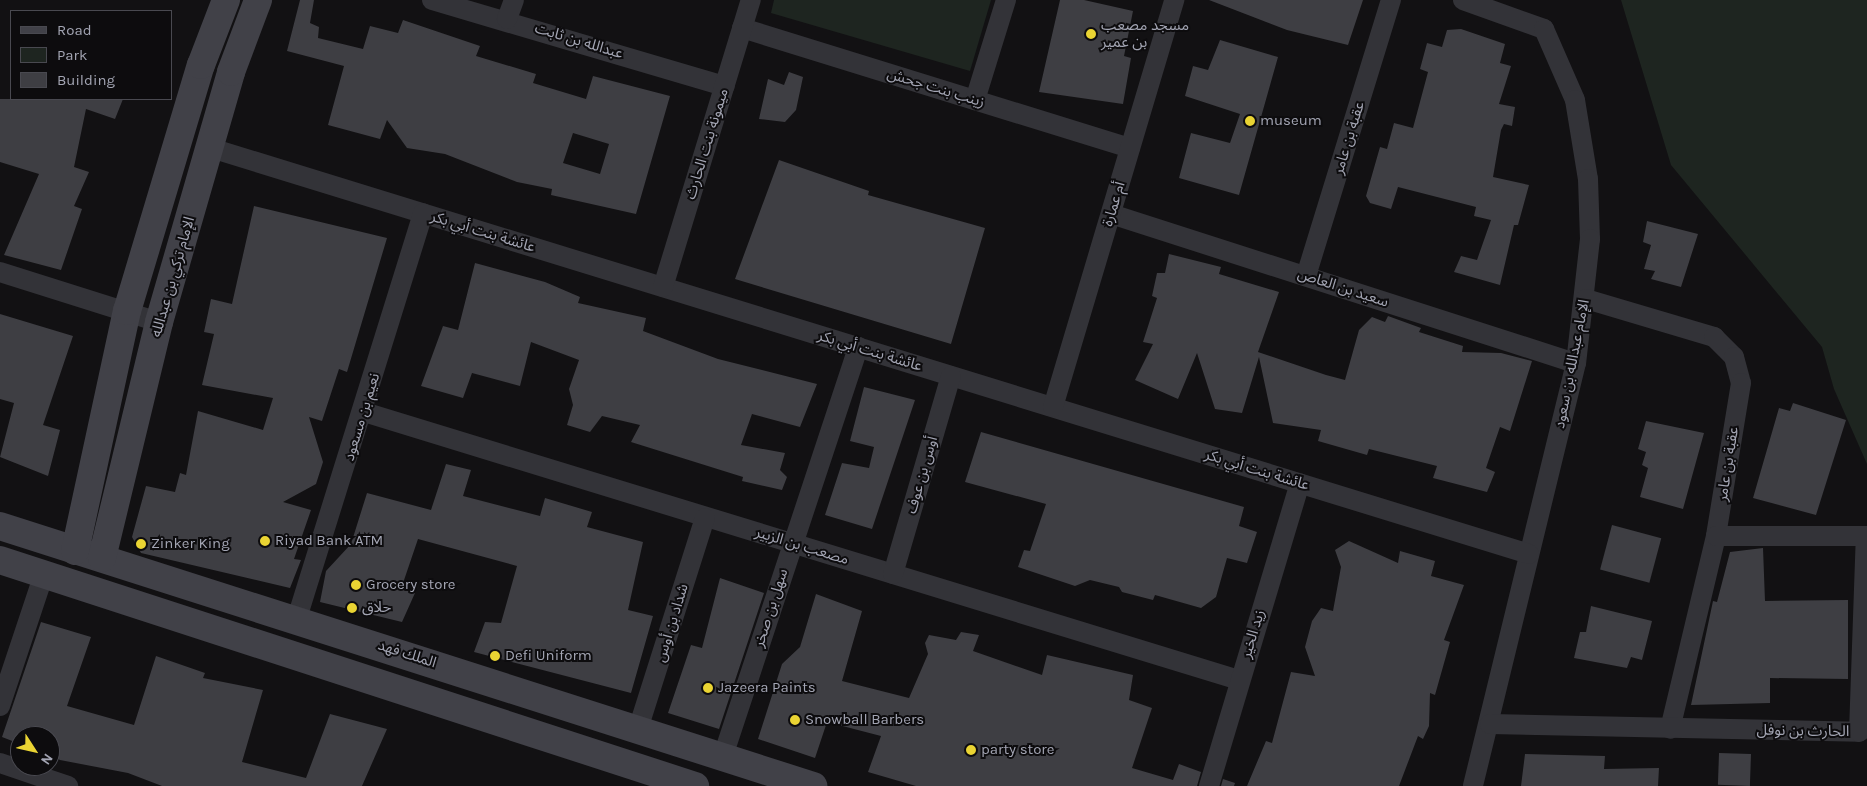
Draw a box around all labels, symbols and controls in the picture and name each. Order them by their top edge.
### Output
legend [10,10,172,100]
place label: مسجد مصعب بن عمير [1101,16,1189,51]
street label: عبدالله بن ثابت [533,19,625,63]
text: Road [57,21,92,39]
marker: مسجد مصعب بن عمير [1085,28,1097,40]
text: Park [57,46,87,64]
street label: زينب بنت جحش [885,65,987,111]
text: Building [57,71,115,89]
street label: ميمونة بنت الحارث [682,86,732,202]
street label: عقبة بن عامر [1329,99,1369,177]
place label: museum [1260,112,1322,130]
marker: museum [1244,115,1256,127]
street label: أم عمارة [1099,179,1129,229]
street label: عائشة بنت أبي بكر [429,208,537,256]
street label: الإمام تركي بن عبدالله [147,215,199,339]
street label: سعيد بن العاص [1295,265,1391,311]
street label: الإمام عبدالله بن سعود [1551,298,1593,430]
street label: عائشة بنت أبي بكر [816,327,924,375]
street label: نعيم بن مسعود [340,371,384,463]
street label: عقبة بن عامر [1713,425,1743,503]
street label: أوس بن عوف [902,434,942,516]
street label: عائشة بنت أبي بكر [1203,446,1311,494]
street label: مصعب بن الزبير [753,523,851,569]
place label: Riyad Bank ATM [275,532,383,550]
place label: Zinker King [151,535,230,553]
marker: Riyad Bank ATM [259,535,271,547]
marker: Zinker King [135,538,147,550]
street label: سهل بن صخر [750,566,792,650]
place label: Grocery store [366,576,456,594]
marker: Grocery store [350,579,362,591]
street label: شداد بن أوس [652,582,692,664]
place label: حلاق [362,599,391,617]
marker: حلاق [346,602,358,614]
street label: زيد الخير [1237,608,1269,660]
street label: الملك فهد [376,636,438,672]
place label: Defi Uniform [505,647,592,665]
marker: Defi Uniform [489,650,501,662]
place label: Jazeera Paints [718,679,816,697]
marker: Jazeera Paints [702,682,714,694]
place label: Snowball Barbers [805,711,924,729]
marker: Snowball Barbers [789,714,801,726]
street label: الحارث بن نوفل [1757,721,1849,741]
north arrow [10,726,60,776]
place label: party store [981,741,1054,759]
marker: party store [965,744,977,756]
text: N [37,750,57,768]

